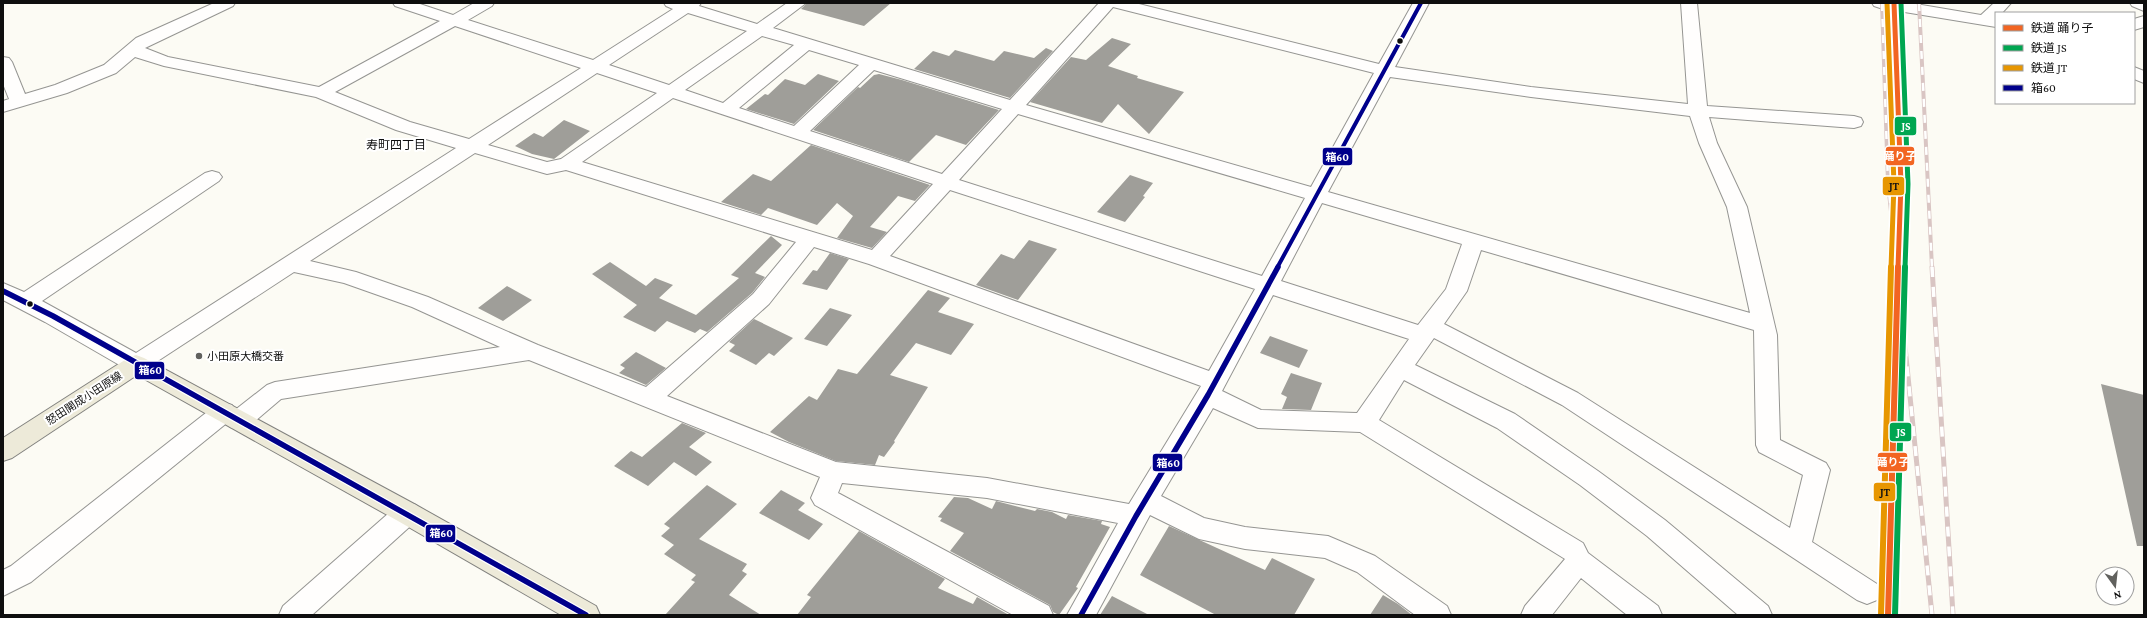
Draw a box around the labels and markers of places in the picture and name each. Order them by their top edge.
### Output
unlabelled marker [1395,36,1405,46]
unlabelled marker [25,299,35,309]
place label: 小田原大橋交番 [207,350,284,362]
marker: 小田原大橋交番 [194,351,204,361]

